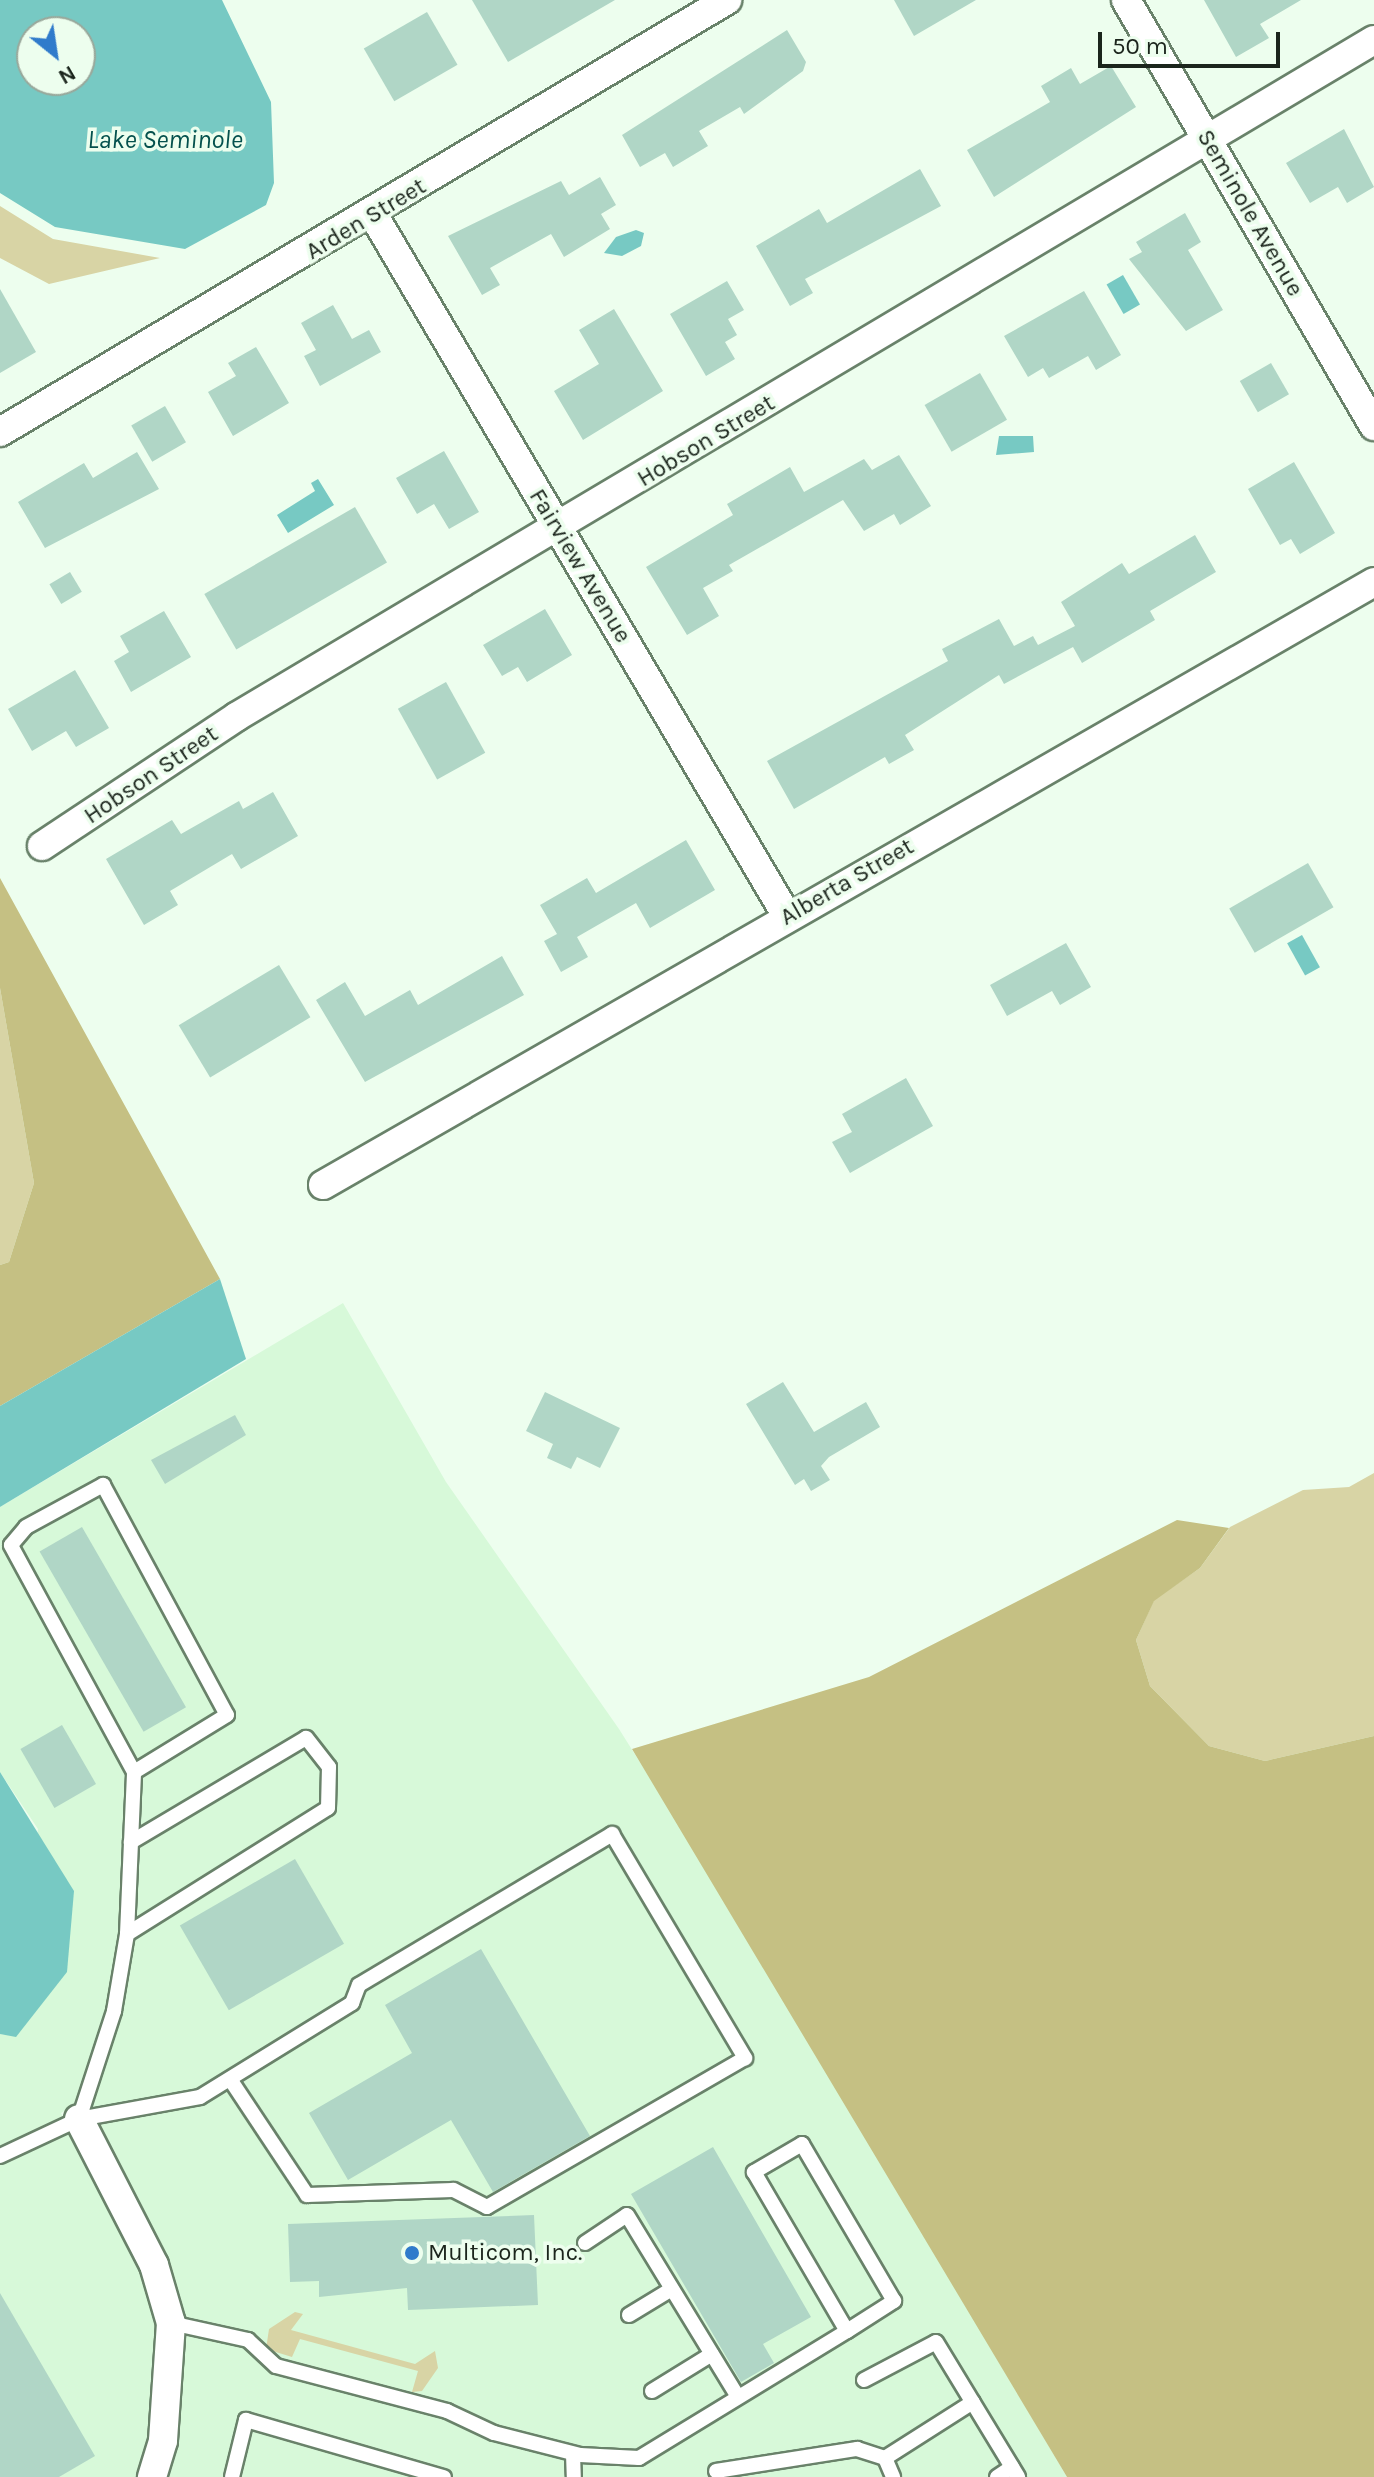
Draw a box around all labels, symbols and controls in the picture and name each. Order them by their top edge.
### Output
north arrow [16,16,96,96]
scale bar [1102,16,1284,66]
text: 50 m [1112,32,1168,60]
text: N [54,60,80,90]
water label: Lake Seminole [87,124,243,156]
street label: Seminole Avenue [1191,124,1309,302]
street label: Arden Street [301,172,431,266]
street label: Hobson Street [632,389,780,493]
street label: Fairview Avenue [523,484,637,648]
street label: Hobson Street [79,720,223,830]
street label: Alberta Street [775,832,919,932]
place label: Multicom, Inc. [428,2239,582,2267]
marker: Multicom, Inc. [403,2244,421,2262]

